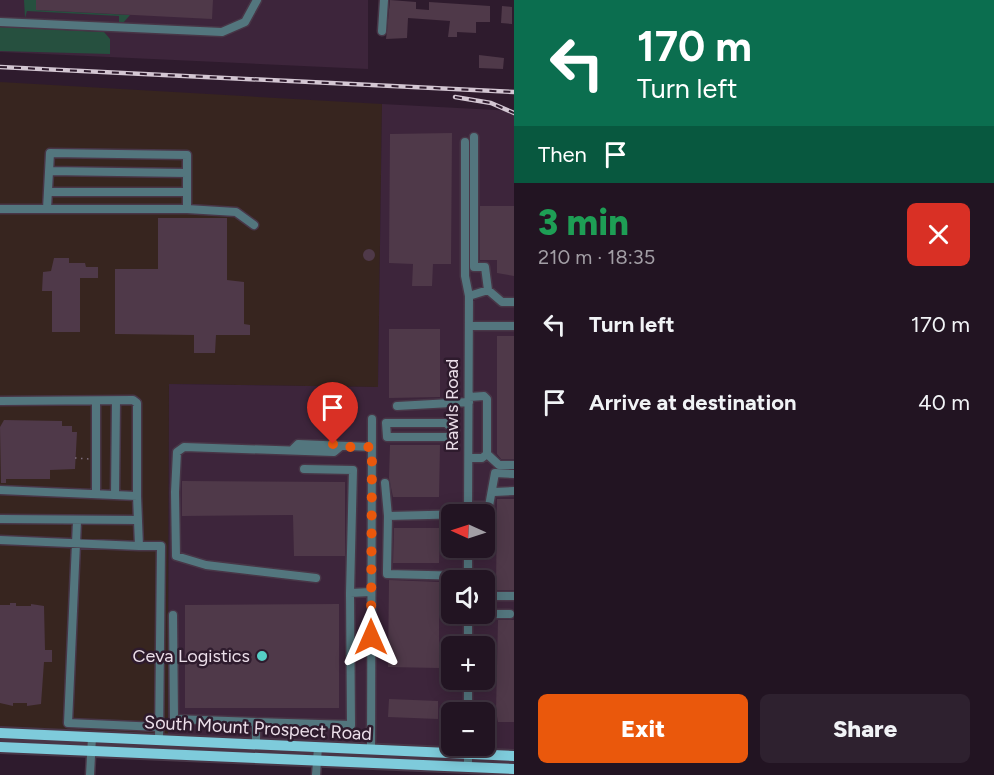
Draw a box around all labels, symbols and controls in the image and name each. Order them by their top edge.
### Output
text: 170 m [637,21,752,72]
icon: left [538,24,616,102]
text: Turn left [637,72,737,105]
icon: arrive [599,138,632,171]
text: Then [538,141,587,168]
text: 3 min [538,201,629,244]
button: close [907,203,970,266]
text: 210 m · 18:35 [538,245,655,269]
icon: left [538,308,571,341]
text: Turn left [589,311,675,338]
text: 170 m [911,311,970,338]
street label: Rawls Road [441,359,463,451]
pin [307,382,358,444]
icon: arrive [538,386,571,419]
text: Arrive at destination [589,389,797,416]
text: 40 m [918,389,970,416]
icon: arrive [316,391,349,424]
north arrow [441,504,495,558]
map controls [441,504,495,756]
button: sound [441,570,495,624]
position arrow [339,605,403,669]
button: + [441,636,495,690]
place label: Ceva Logistics [133,645,250,667]
marker: Ceva Logistics [255,649,269,663]
button: Exit [538,694,748,763]
button: Share [760,694,970,763]
button: − [441,702,495,756]
street label: South Mount Prospect Road [144,711,372,745]

